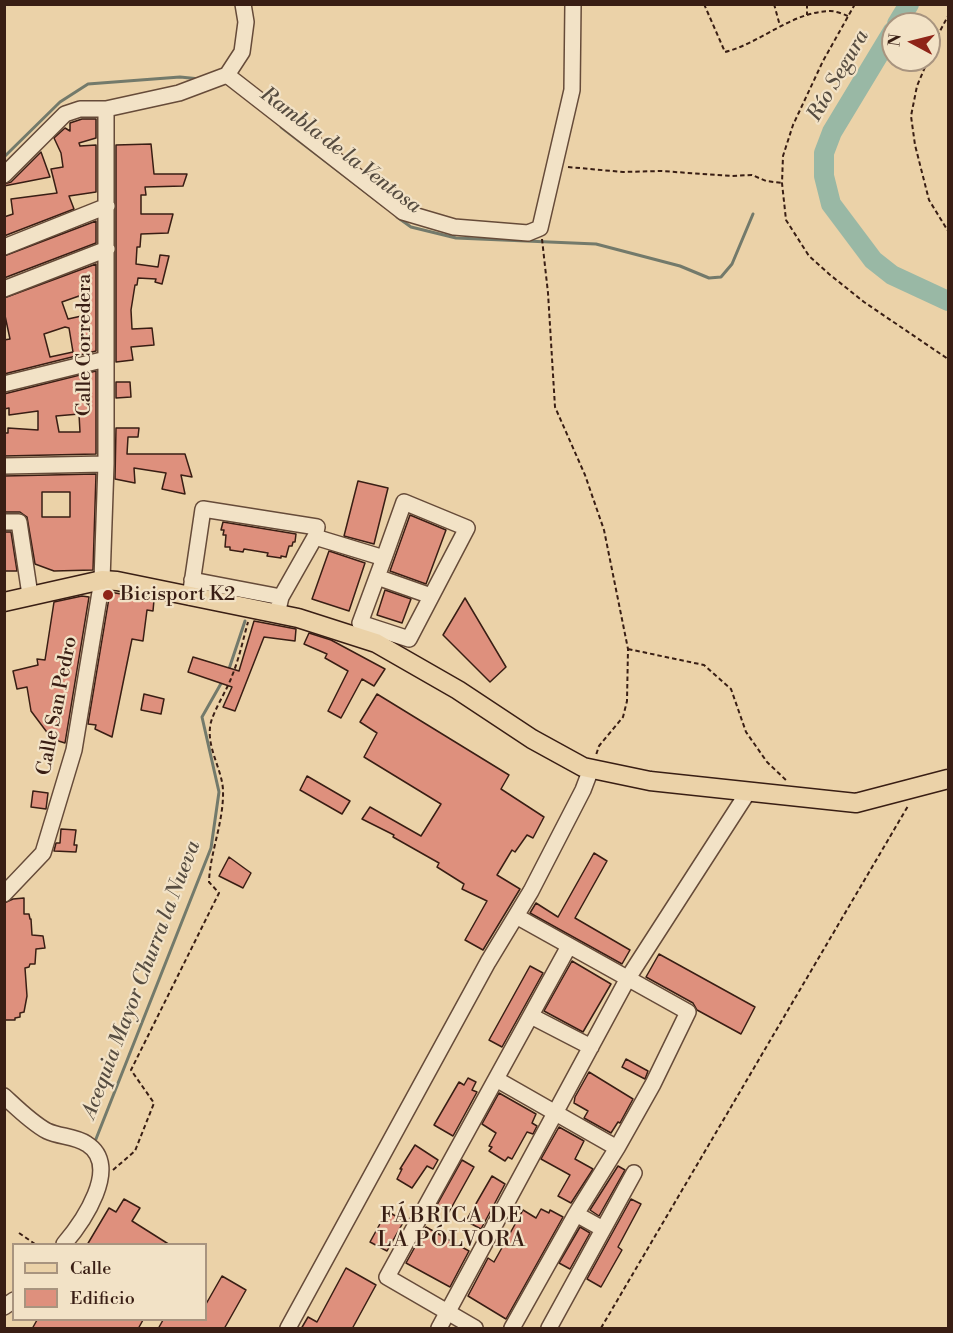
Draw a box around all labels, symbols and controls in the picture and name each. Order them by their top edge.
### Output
north arrow [881,12,941,72]
water label: Río Segura [803,26,875,126]
text: N [884,33,906,48]
water label: Rambla de la Ventosa [255,82,425,220]
street label: Calle Corredera [73,274,97,416]
place label: Bicisport K2 [120,583,235,607]
marker: Bicisport K2 [101,588,115,602]
street label: Calle San Pedro [33,634,83,778]
water label: Acequia Mayor Churra la Nueva [77,838,207,1122]
district label: FÁBRICA DE LA PÓLVORA [377,1204,527,1254]
legend [12,1243,207,1321]
text: Calle [70,1257,111,1280]
text: Edificio [70,1287,135,1310]

